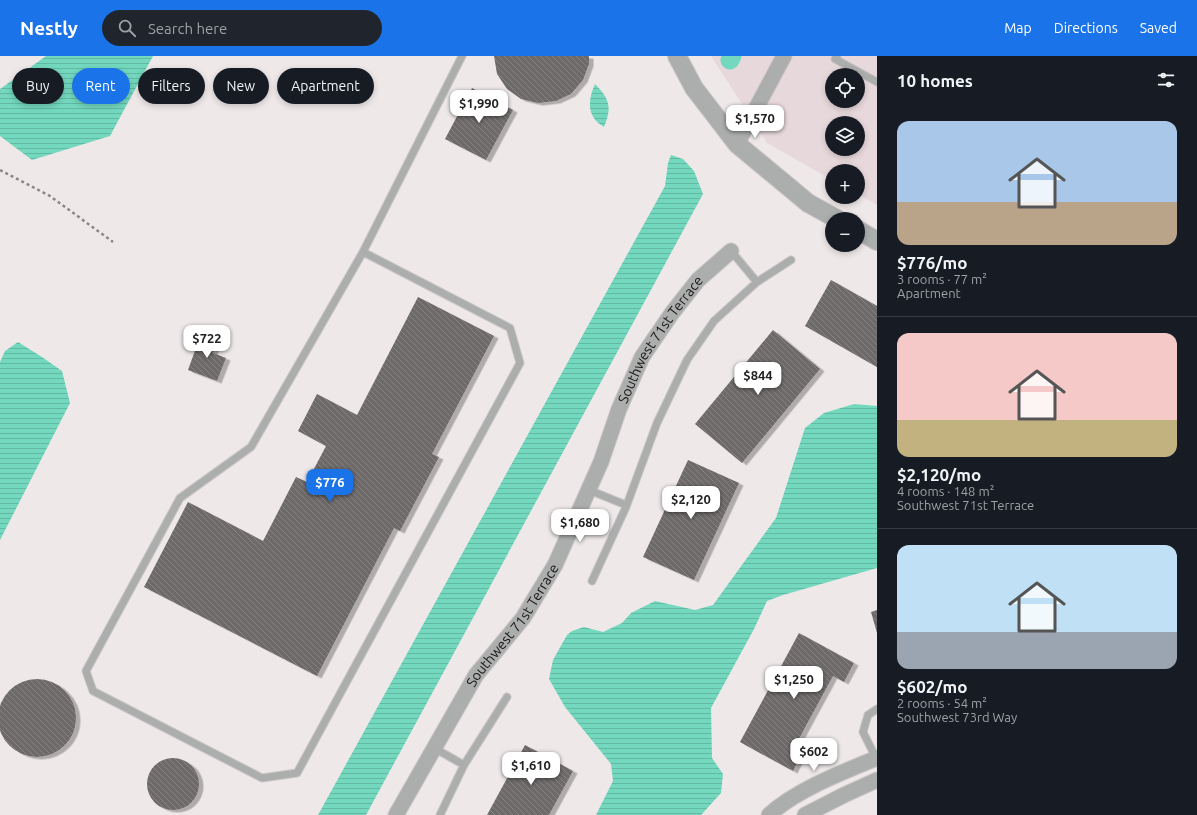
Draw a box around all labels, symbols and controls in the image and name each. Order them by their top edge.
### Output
search box [102,10,382,46]
text: Nestly [20,17,78,39]
icon: search [116,17,138,39]
text: Search here [148,20,227,37]
text: Map [1004,20,1032,36]
text: Directions [1054,20,1118,36]
text: Saved [1140,20,1177,36]
chip: Buy [12,68,64,104]
chip: Rent [72,68,130,104]
chip: Filters [138,68,205,104]
chip: New [213,68,269,104]
chip: Apartment [277,68,374,104]
map controls [825,68,865,252]
button: locate [825,68,865,108]
icon: filters [1155,69,1177,91]
text: 10 homes [897,71,973,90]
pin: $1,990 [446,90,512,124]
text: $1,990 [459,96,499,110]
pin: $1,570 [722,105,788,139]
text: $1,570 [735,111,775,125]
button: layers [825,116,865,156]
icon: home [1001,147,1073,219]
button: + [825,164,865,204]
button: − [825,212,865,252]
text: $776/mo [897,253,967,272]
text: 3 rooms · 77 m² [897,272,987,286]
street label: Southwest 71st Terrace [615,273,706,406]
text: Apartment [897,286,961,300]
pin: $722 [183,325,231,359]
text: $722 [192,331,222,345]
icon: home [1001,359,1073,431]
pin: $844 [734,362,782,396]
text: $844 [743,368,773,382]
text: $2,120/mo [897,465,981,484]
pin: $776 [306,469,354,503]
text: $776 [315,475,345,489]
text: 4 rooms · 148 m² [897,484,994,498]
pin: $2,120 [658,486,724,520]
text: $2,120 [671,492,711,506]
text: Southwest 71st Terrace [897,498,1034,512]
pin: $1,680 [547,509,613,543]
text: $1,680 [560,515,600,529]
street label: Southwest 71st Terrace [463,561,562,690]
icon: home [1001,571,1073,643]
pin: $1,250 [761,666,827,700]
text: $1,250 [774,672,814,686]
text: $602/mo [897,677,967,696]
text: 2 rooms · 54 m² [897,696,987,710]
text: Southwest 73rd Way [897,710,1017,724]
pin: $602 [790,738,838,772]
text: $602 [799,744,829,758]
pin: $1,610 [498,752,564,786]
text: $1,610 [511,758,551,772]

